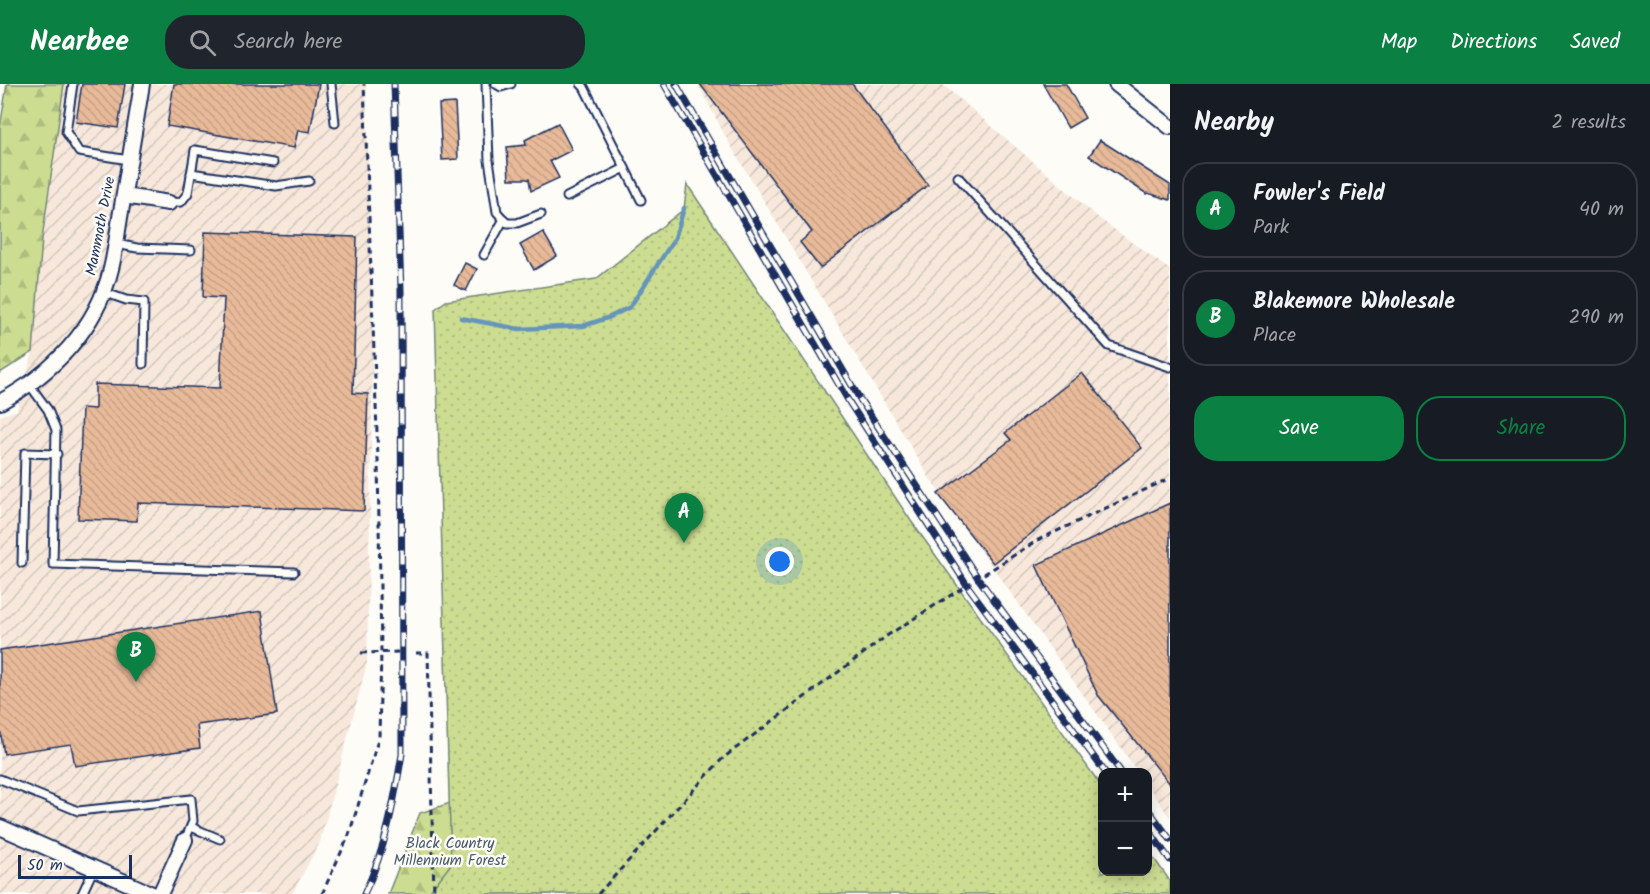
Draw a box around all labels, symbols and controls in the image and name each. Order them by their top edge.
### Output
search box [165,15,585,69]
text: Nearbee [30,20,129,65]
text: Search here [234,25,342,60]
icon: search [186,26,219,59]
text: Map [1381,26,1417,59]
text: Directions [1450,26,1537,59]
text: Saved [1570,26,1620,59]
text: Nearby [1194,102,1274,144]
text: 2 results [1551,107,1626,139]
street label: Mammoth Drive [80,174,122,278]
text: Fowler's Field [1253,177,1385,212]
text: A [1209,194,1222,226]
text: 40 m [1579,194,1624,226]
text: Park [1253,212,1289,244]
text: Blakemore Wholesale [1253,285,1455,320]
text: B [1209,302,1222,334]
text: 290 m [1569,302,1624,334]
text: Place [1253,320,1296,352]
button: Save [1194,396,1404,461]
button: Share [1416,396,1626,461]
pin: A [664,494,704,543]
your location [765,547,794,576]
pin: B [116,632,156,682]
map controls [1098,768,1152,876]
button: + [1098,768,1152,822]
button: − [1098,822,1152,876]
park label: Black Country Millennium Forest [394,832,507,873]
scale bar [18,852,132,880]
text: 50 m [27,853,63,878]

